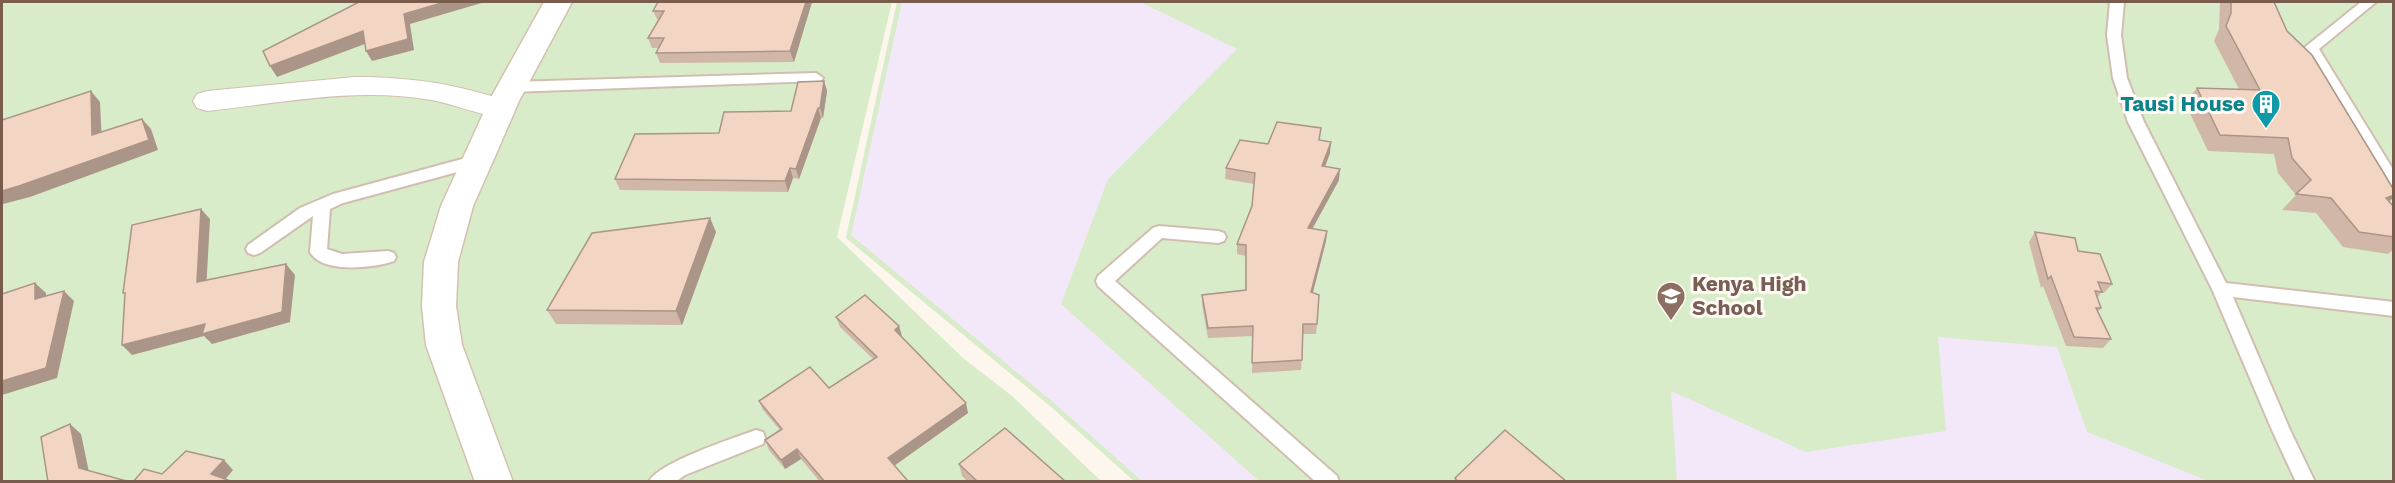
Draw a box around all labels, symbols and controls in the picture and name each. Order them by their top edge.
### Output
building icon: Tausi House [2250,88,2282,130]
place label: Tausi House [2120,91,2245,116]
place label: Kenya High School [1692,271,1806,320]
school or university icon: Kenya High School [1655,280,1687,322]

